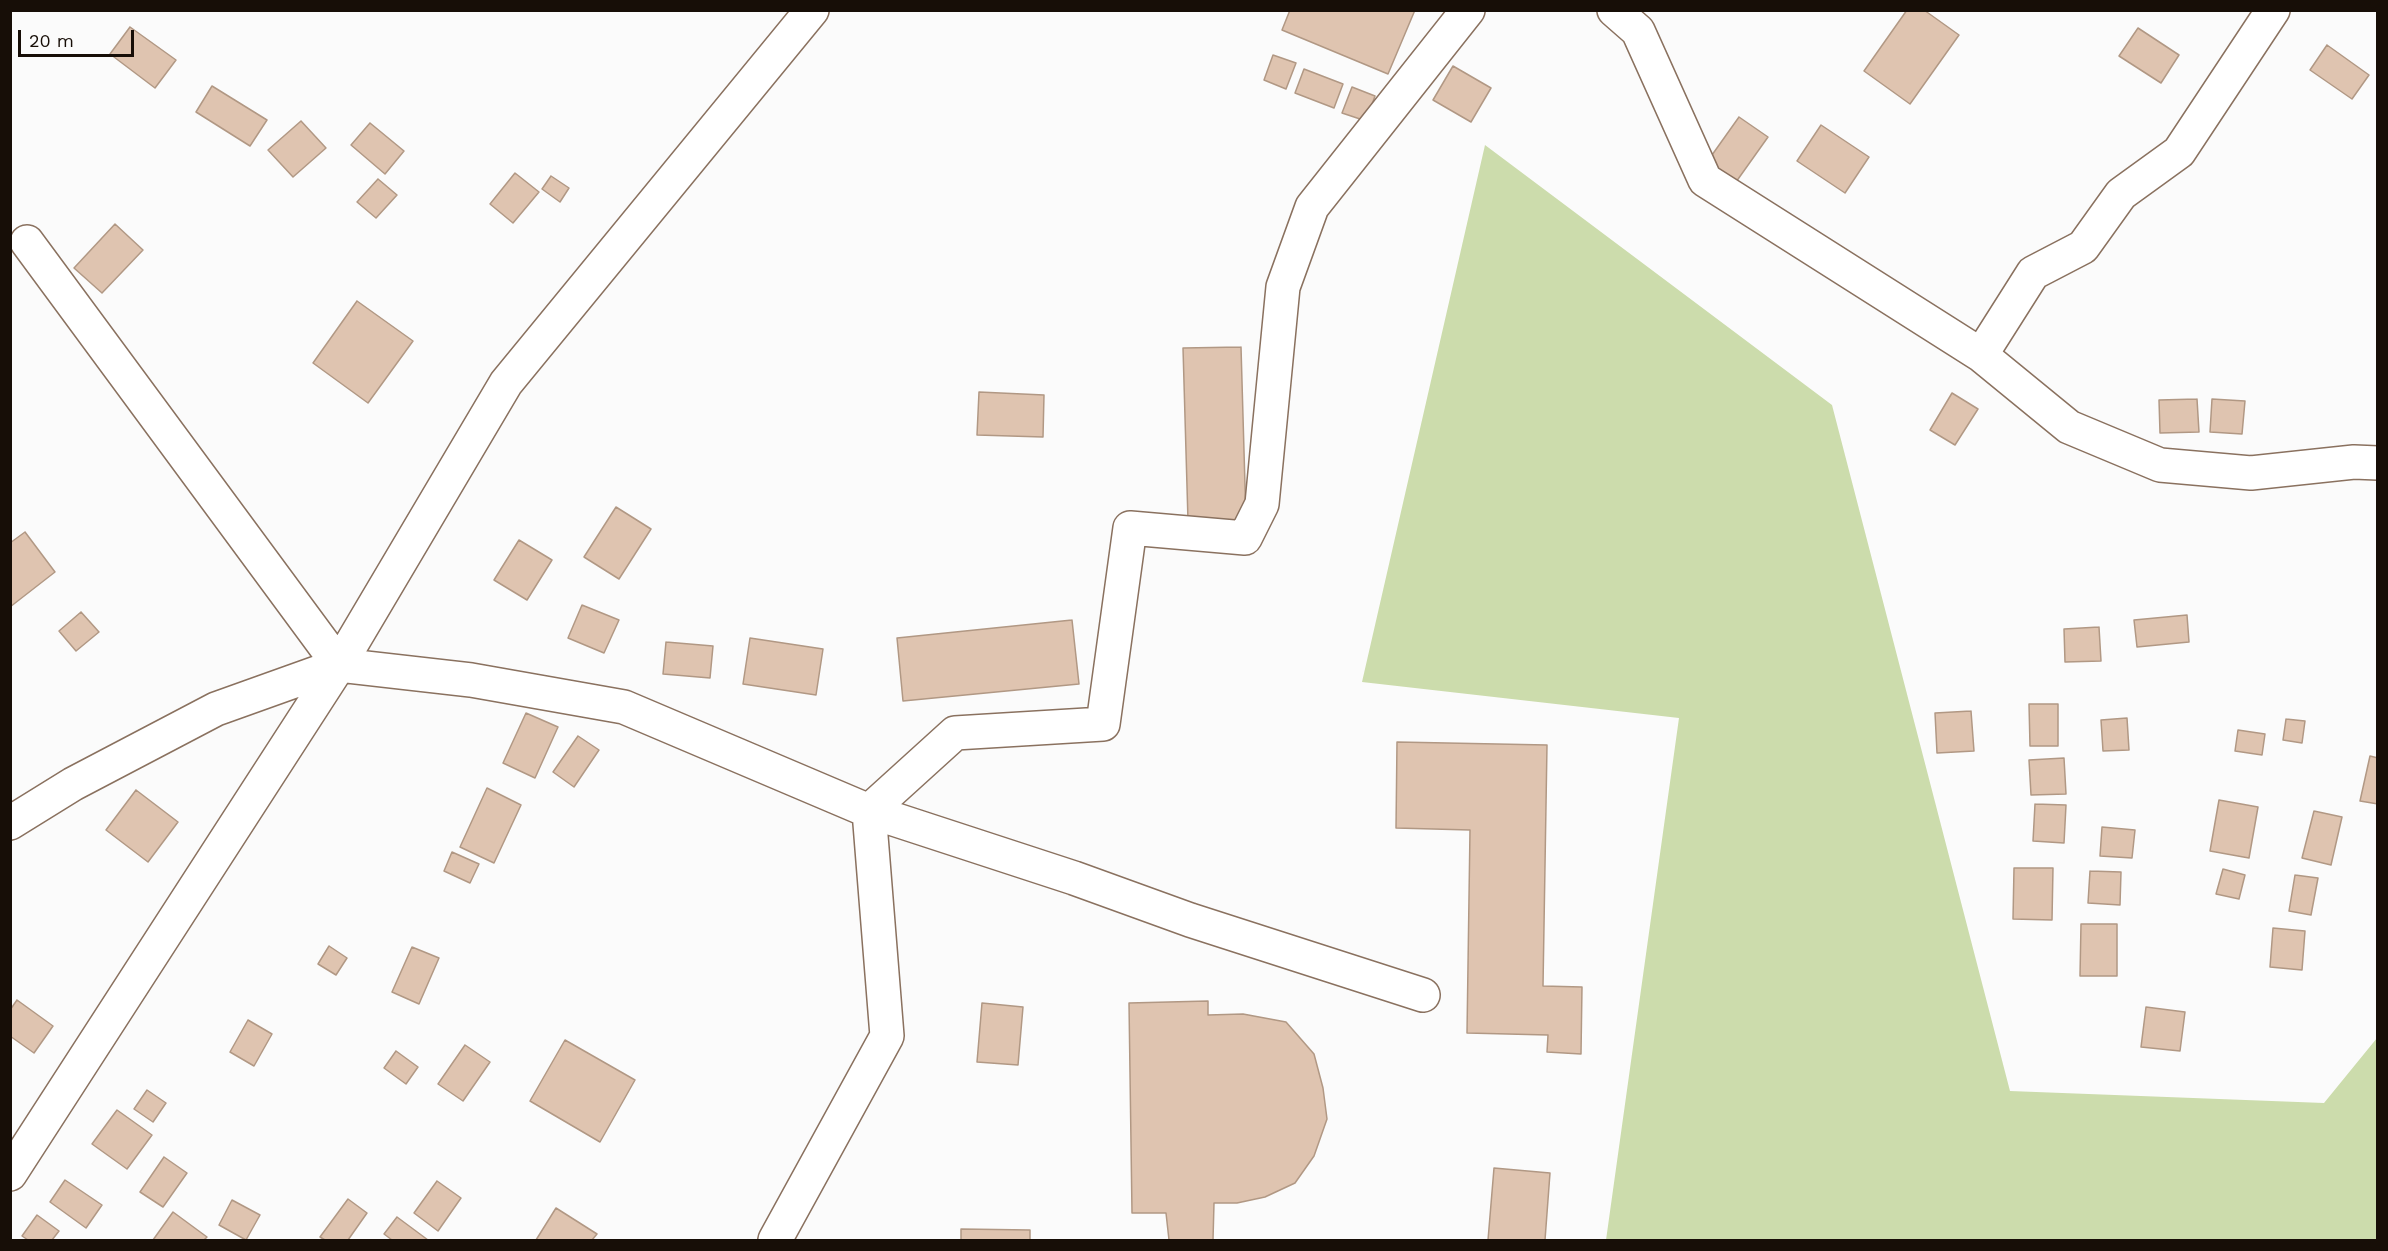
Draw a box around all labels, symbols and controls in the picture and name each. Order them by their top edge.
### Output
scale bar [21,18,136,56]
text: 20 m [29,30,74,51]

